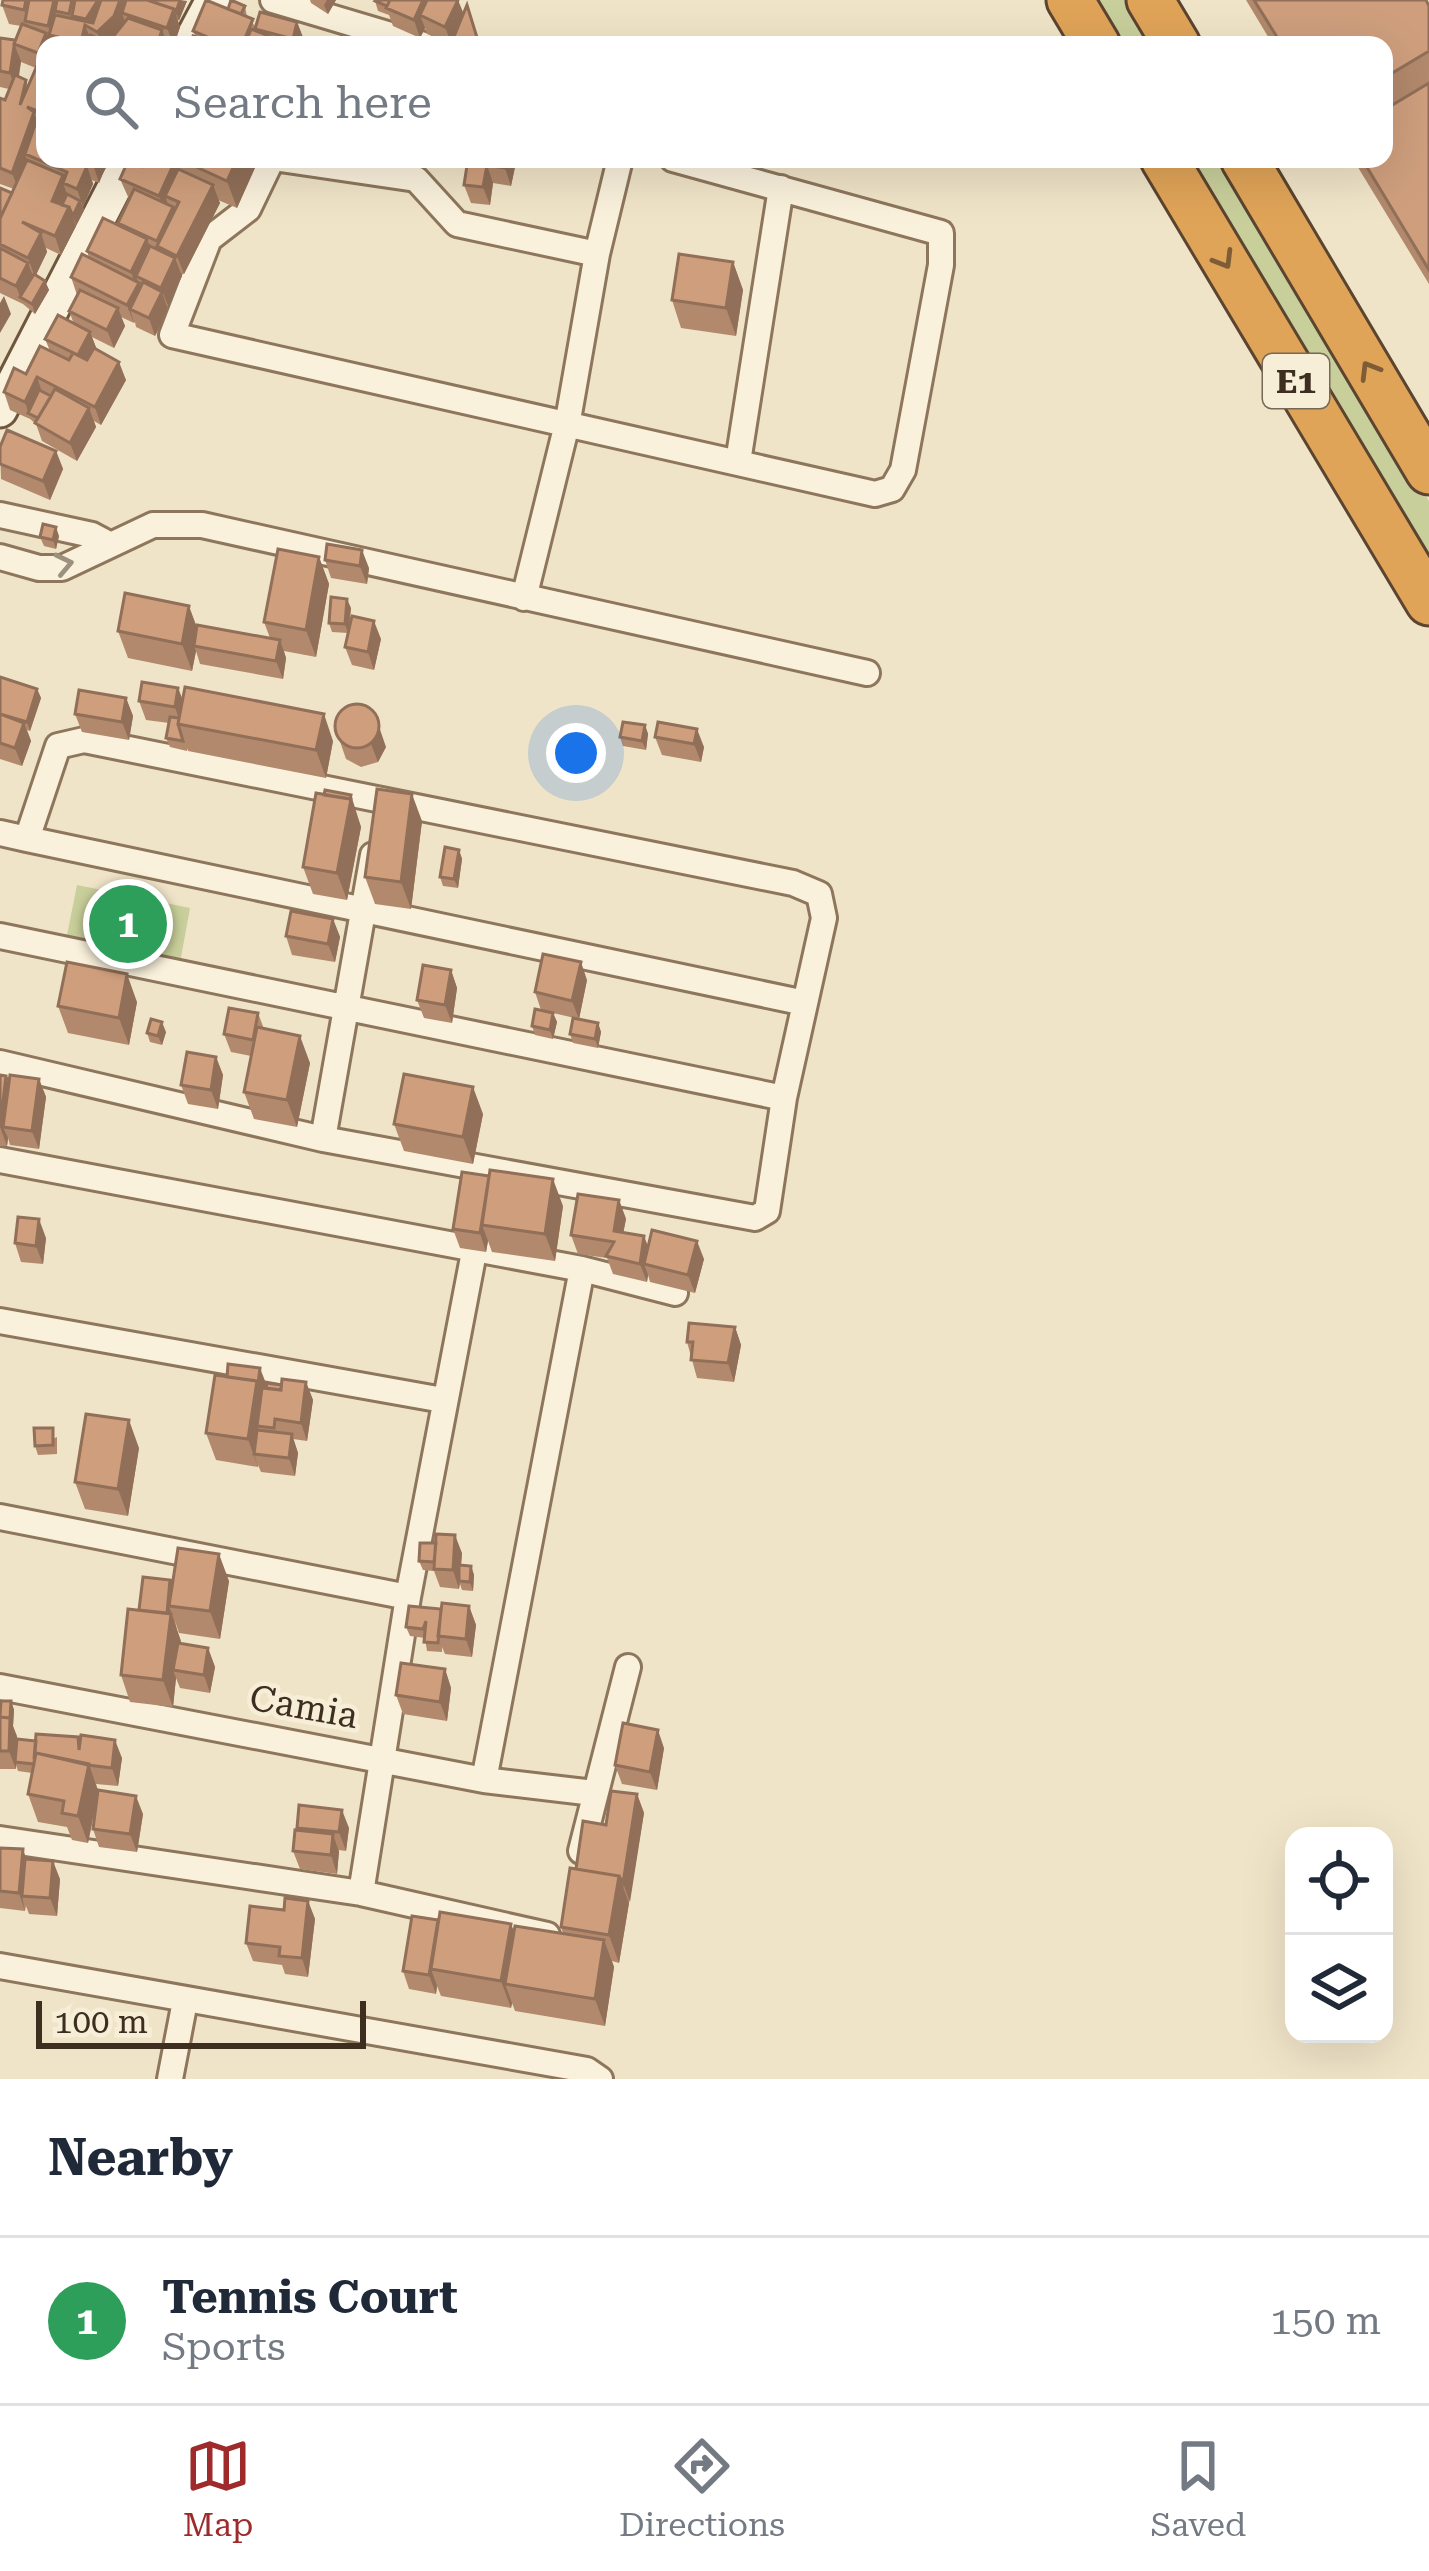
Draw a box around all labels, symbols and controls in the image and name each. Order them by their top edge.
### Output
search box [36,36,1393,168]
icon: search [78,69,144,135]
text: Search here [174,76,432,129]
one-way arrow [1210,247,1232,268]
road number: E1 [1263,354,1329,408]
one-way arrow [1361,361,1384,383]
one-way arrow [54,552,74,578]
your location [546,723,606,783]
pin: 1 [89,879,167,969]
street label: Camia [246,1677,362,1737]
map controls [1285,1827,1393,2043]
button: locate [1285,1827,1393,1935]
button: layers [1285,1935,1393,2043]
scale bar [36,1995,366,2048]
text: 100 m [54,2002,148,2041]
text: Nearby [48,2128,233,2187]
text: Tennis Court [162,2271,458,2324]
text: 1 [76,2298,98,2344]
text: 150 m [1270,2298,1381,2344]
text: Sports [162,2324,285,2370]
tab: Map [183,2433,253,2544]
tab: Directions [619,2433,785,2544]
tab: Saved [1151,2433,1246,2544]

